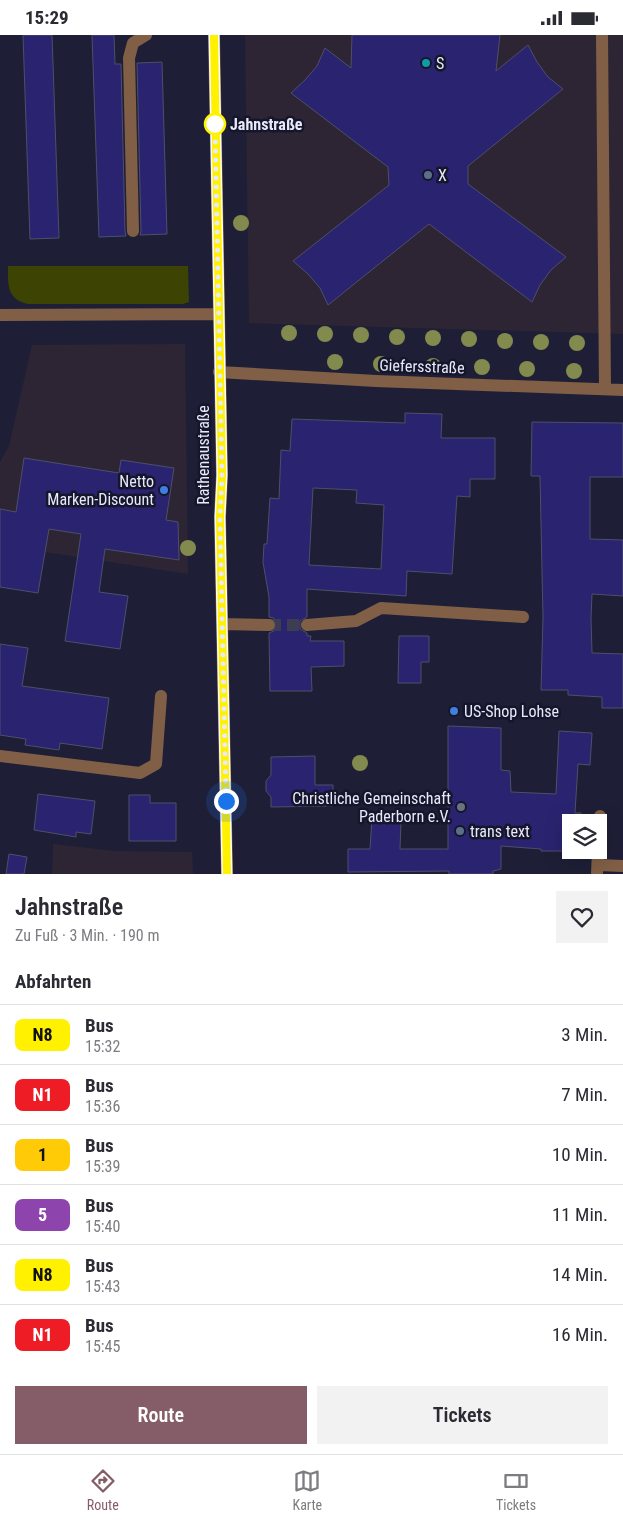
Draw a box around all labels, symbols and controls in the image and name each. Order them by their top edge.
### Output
text: 15:29 [25,6,69,29]
place label: S [436,54,444,73]
marker: S [420,57,432,69]
marker: Jahnstraße [204,113,226,135]
place label: Jahnstraße [230,115,303,134]
place label: X [438,166,447,185]
marker: X [422,169,434,181]
street label: Giefersstraße [379,356,465,377]
street label: Rathenaustraße [194,405,213,505]
place label: Netto Marken-Discount [47,472,154,509]
marker: Netto Marken-Discount [158,484,170,496]
place label: US-Shop Lohse [464,702,559,721]
marker: US-Shop Lohse [448,705,460,717]
your location [214,789,239,814]
place label: Christliche Gemeinschaft Paderborn e.V. [292,789,451,826]
marker: Christliche Gemeinschaft Paderborn e.V. [455,801,467,813]
map controls [562,814,607,859]
button: layers [562,814,607,859]
place label: trans text [470,822,530,841]
marker: trans text [454,825,466,837]
button: heart [556,891,608,943]
text: Jahnstraße [15,893,123,921]
text: Zu Fuß · 3 Min. · 190 m [15,926,159,945]
text: Abfahrten [15,970,91,993]
text: Bus [85,1014,114,1037]
text: 3 Min. [561,1023,608,1046]
text: N8 [32,1024,53,1045]
text: 15:32 [85,1037,120,1056]
text: Bus [85,1074,114,1097]
text: 7 Min. [561,1083,608,1106]
text: N1 [32,1084,53,1105]
text: 15:36 [85,1097,120,1116]
text: Bus [85,1134,114,1157]
text: 10 Min. [552,1143,608,1166]
text: 1 [38,1144,47,1165]
text: 15:39 [85,1157,120,1176]
text: Bus [85,1194,114,1217]
text: 11 Min. [552,1203,608,1226]
text: 5 [38,1204,47,1225]
text: 15:40 [85,1217,120,1236]
text: Bus [85,1254,114,1277]
text: 14 Min. [552,1263,608,1286]
text: N8 [32,1264,53,1285]
text: 15:43 [85,1277,120,1296]
text: Bus [85,1314,114,1337]
text: 16 Min. [552,1323,608,1346]
text: N1 [32,1324,53,1345]
text: 15:45 [85,1337,120,1356]
button: Route [15,1386,307,1444]
button: Tickets [317,1386,608,1444]
tab: Route [87,1467,119,1513]
tab: Karte [293,1467,322,1513]
tab: Tickets [496,1467,536,1513]

